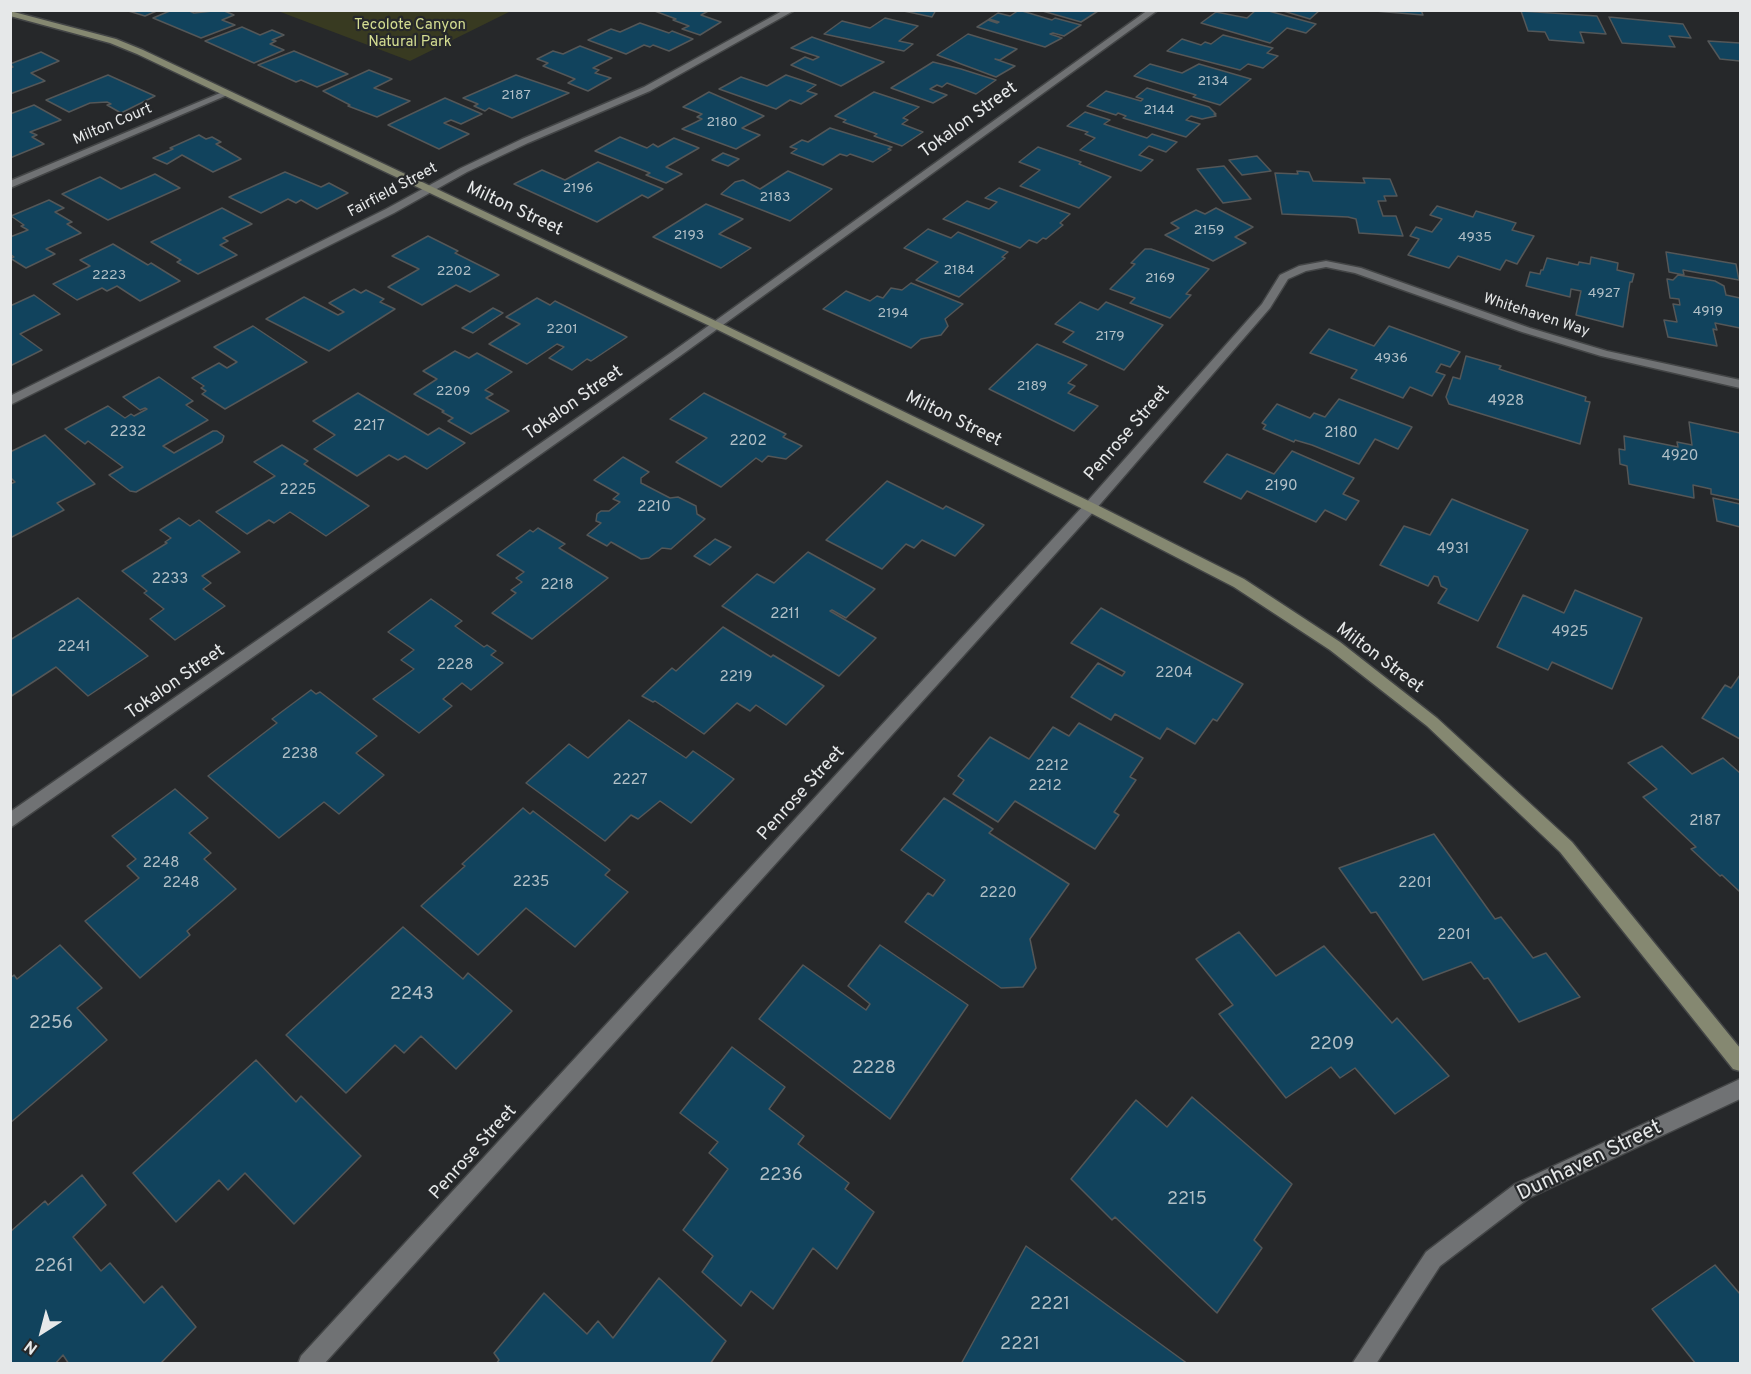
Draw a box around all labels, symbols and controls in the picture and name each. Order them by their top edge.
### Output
park label: Tecolote Canyon Natural Park [354,17,466,52]
house number: 2134 [1198,74,1228,90]
street label: Tokalon Street [916,78,1022,164]
house number: 2187 [501,88,531,104]
street label: Milton Court [71,100,155,150]
house number: 2144 [1144,103,1174,119]
house number: 2180 [706,115,738,131]
street label: Fairfield Street [345,160,441,222]
street label: Milton Street [462,178,566,242]
house number: 2196 [563,181,593,197]
house number: 2183 [760,190,790,206]
house number: 2159 [1194,223,1224,239]
house number: 2193 [674,228,704,244]
house number: 4935 [1458,230,1492,246]
house number: 2184 [943,263,975,279]
house number: 2202 [437,264,471,280]
house number: 2223 [92,268,126,284]
house number: 2169 [1145,271,1175,287]
house number: 4927 [1588,286,1620,302]
street label: Whitehaven Way [1481,290,1591,342]
house number: 4919 [1693,304,1723,320]
house number: 2194 [878,306,908,322]
house number: 2201 [546,322,578,338]
house number: 2179 [1095,329,1125,345]
house number: 4936 [1374,351,1408,367]
street label: Tokalon Street [520,362,628,446]
house number: 2189 [1017,379,1047,395]
street label: Penrose Street [1081,382,1175,486]
house number: 2209 [436,384,470,400]
street label: Milton Street [901,387,1005,453]
house number: 4928 [1488,393,1524,411]
house number: 2217 [353,418,385,436]
house number: 2232 [110,424,146,442]
house number: 2180 [1324,425,1358,443]
house number: 2202 [729,433,767,451]
house number: 4920 [1662,448,1698,466]
house number: 2190 [1264,478,1298,496]
house number: 2225 [280,482,316,500]
house number: 2210 [637,499,671,517]
house number: 4931 [1437,541,1469,559]
house number: 2233 [152,571,188,589]
house number: 2218 [540,577,574,595]
house number: 2211 [770,606,800,624]
street label: Milton Street [1331,619,1427,699]
house number: 4925 [1552,624,1588,642]
house number: 2241 [57,639,91,657]
street label: Tokalon Street [122,641,230,725]
house number: 2228 [437,657,473,675]
house number: 2204 [1155,665,1193,683]
house number: 2219 [720,669,752,687]
street label: Penrose Street [754,742,850,846]
house number: 2238 [282,746,318,764]
house number: 2212 [1035,758,1069,776]
house number: 2227 [612,772,648,790]
house number: 2212 [1028,778,1062,796]
house number: 2187 [1689,813,1721,831]
house number: 2248 [143,855,179,873]
house number: 2235 [513,874,549,892]
house number: 2248 [163,875,199,893]
house number: 2201 [1398,875,1432,893]
house number: 2220 [979,885,1017,903]
house number: 2201 [1437,927,1471,945]
house number: 2243 [390,984,434,1006]
house number: 2256 [29,1013,73,1035]
house number: 2209 [1310,1034,1354,1056]
house number: 2228 [852,1058,896,1080]
street label: Penrose Street [426,1101,522,1205]
street label: Dunhaven Street [1514,1116,1666,1208]
house number: 2236 [759,1165,803,1187]
house number: 2215 [1167,1189,1207,1211]
house number: 2261 [34,1256,74,1278]
house number: 2221 [1030,1294,1070,1316]
north arrow [12,1302,72,1362]
house number: 2221 [1000,1334,1040,1356]
text: N [21,1335,42,1358]

